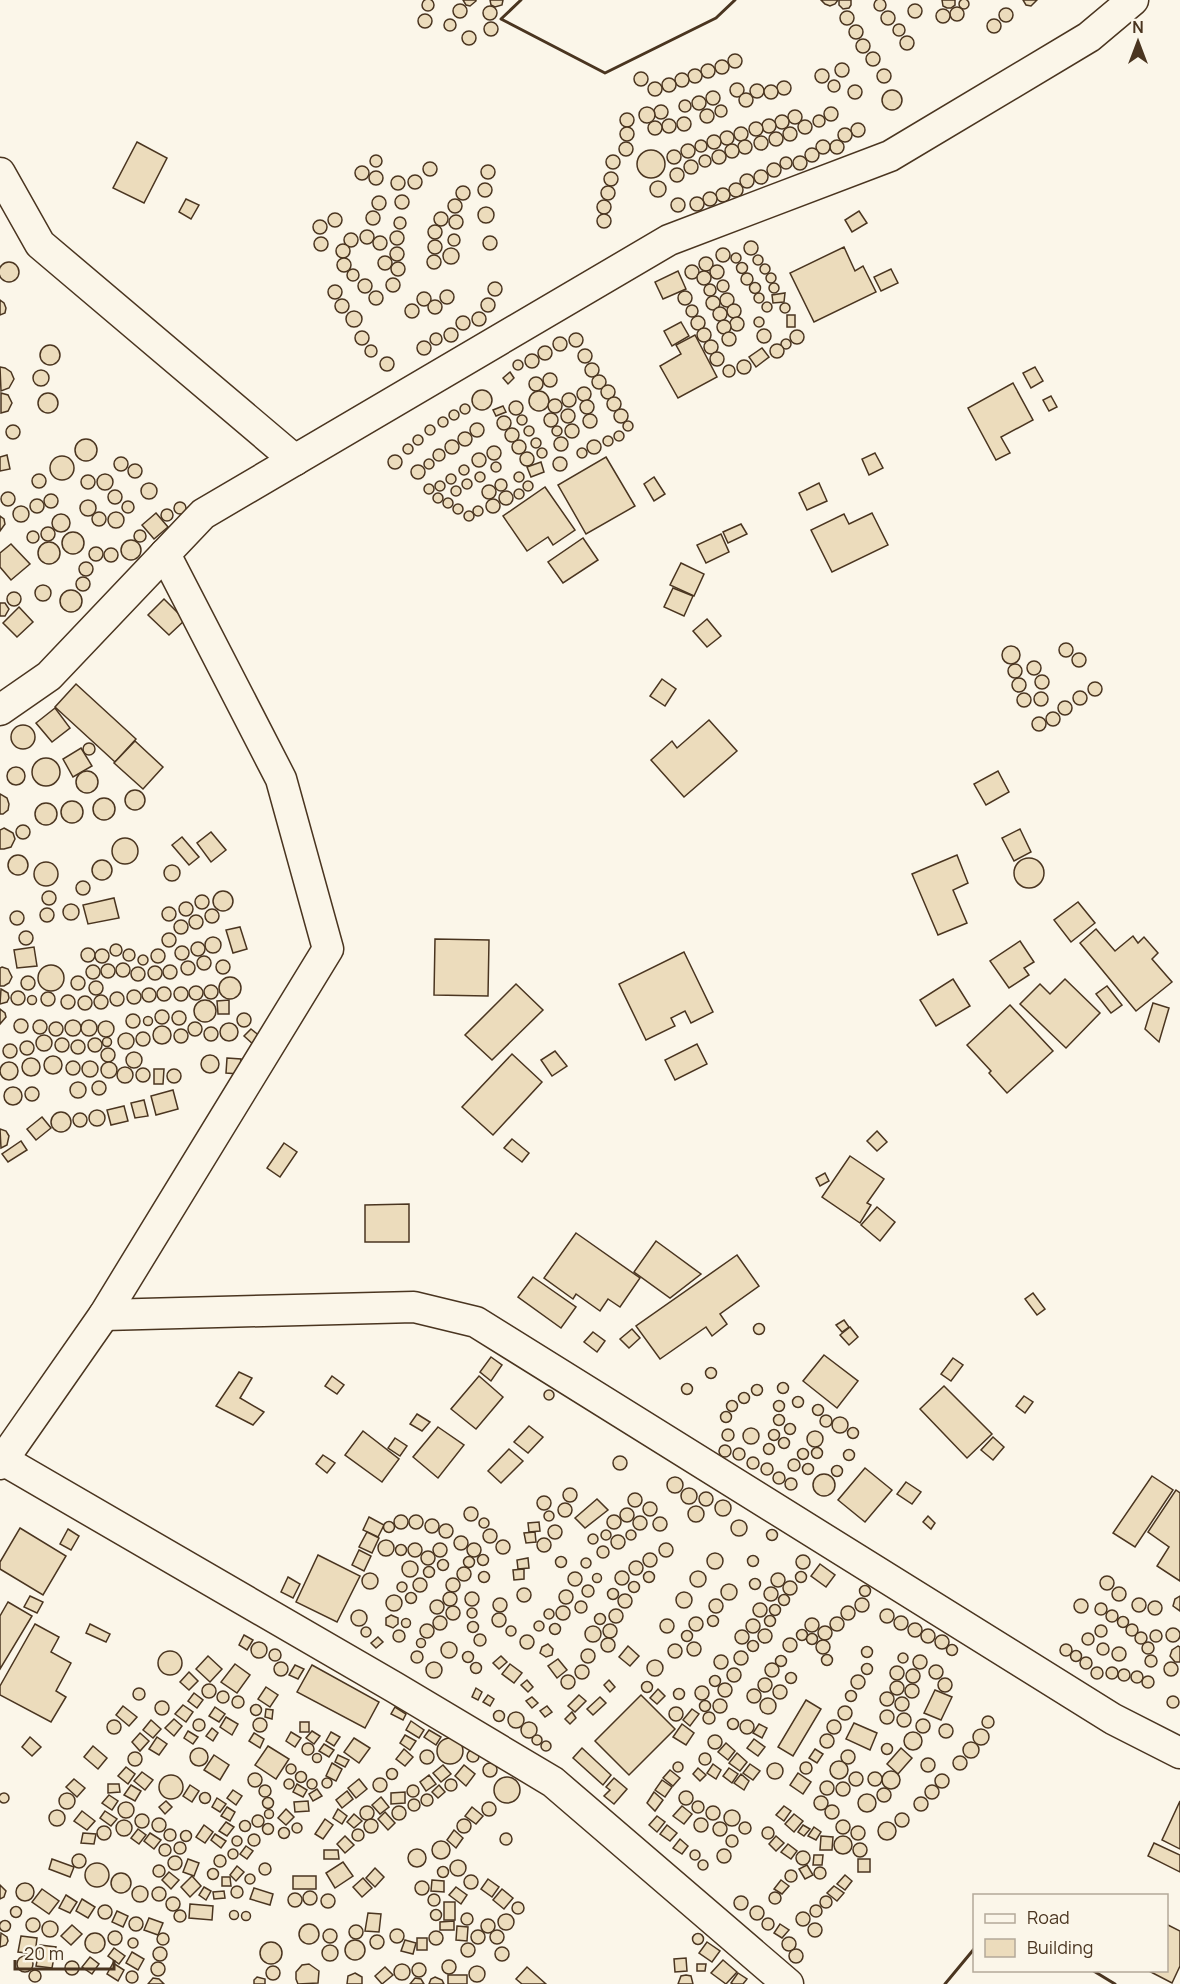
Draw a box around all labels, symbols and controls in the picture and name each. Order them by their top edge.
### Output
north arrow [1108,12,1168,72]
text: N [1132,16,1144,38]
legend [973,1894,1168,1972]
text: Road [1027,1905,1070,1929]
scale bar [15,1933,114,1971]
text: Building [1027,1935,1093,1959]
text: 20 m [24,1941,64,1965]

